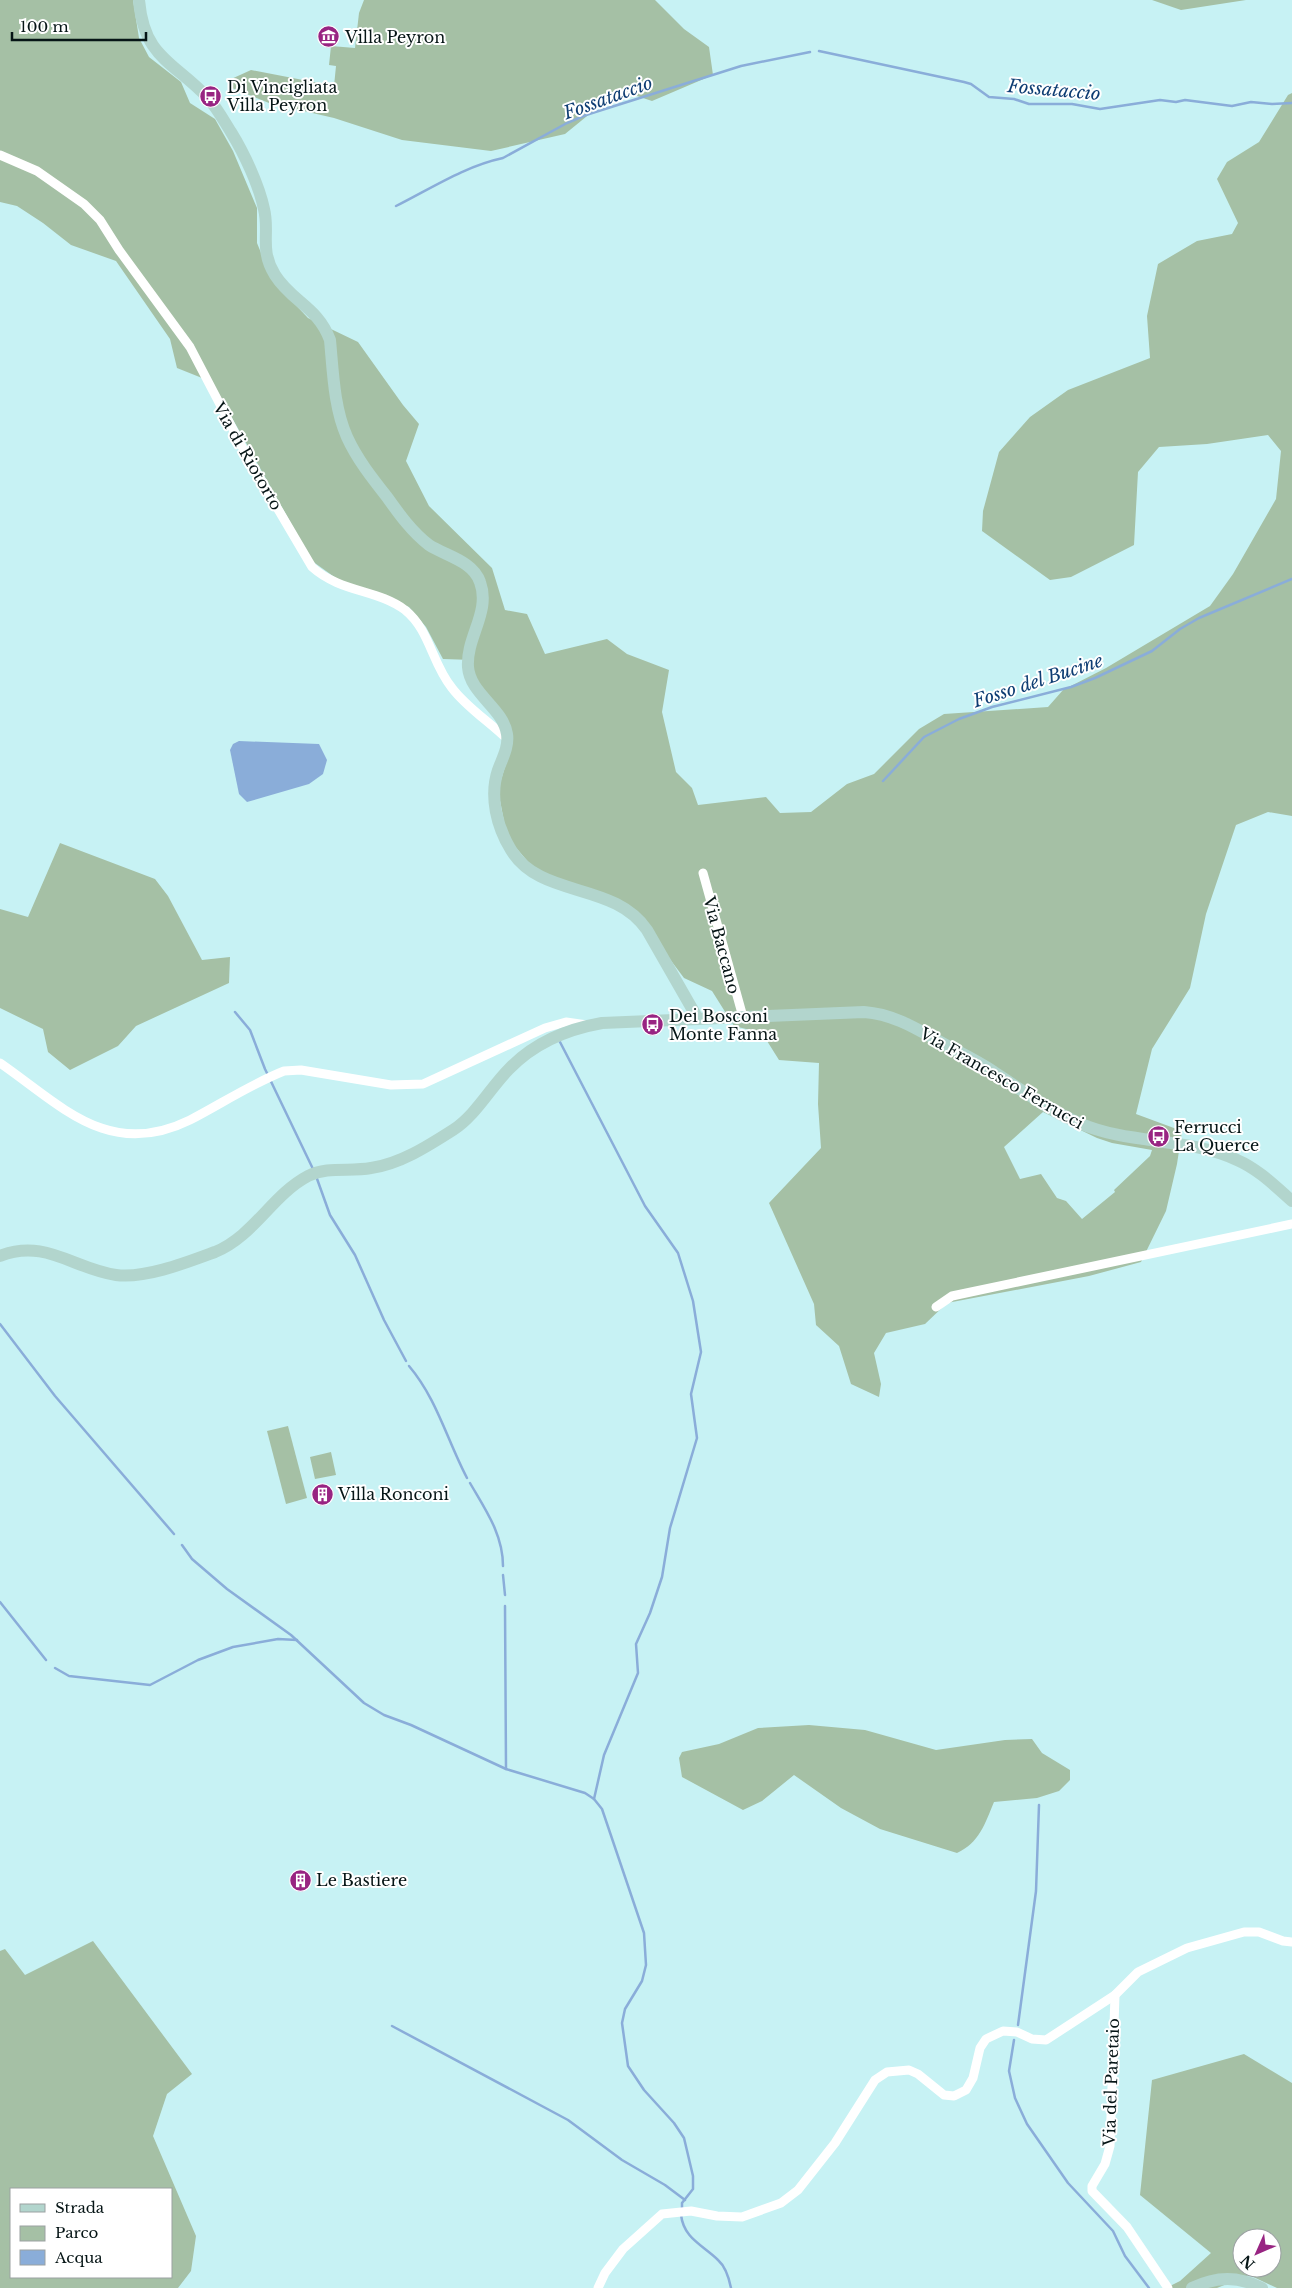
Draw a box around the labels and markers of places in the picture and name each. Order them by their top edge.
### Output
museum icon: Villa Peyron [317,25,341,49]
place label: Villa Peyron [344,27,445,47]
place label: Di Vincigliata Villa Peyron [226,77,338,115]
bus stop icon: Di Vincigliata Villa Peyron [199,84,223,108]
place label: Dei Bosconi Monte Fanna [669,1006,777,1044]
bus stop icon: Dei Bosconi Monte Fanna [641,1013,665,1037]
place label: Ferrucci La Querce [1174,1117,1259,1155]
bus stop icon: Ferrucci La Querce [1146,1124,1170,1148]
building icon: Villa Ronconi [310,1482,334,1506]
place label: Villa Ronconi [337,1484,450,1504]
building icon: Le Bastiere [288,1868,312,1892]
place label: Le Bastiere [316,1870,407,1890]

